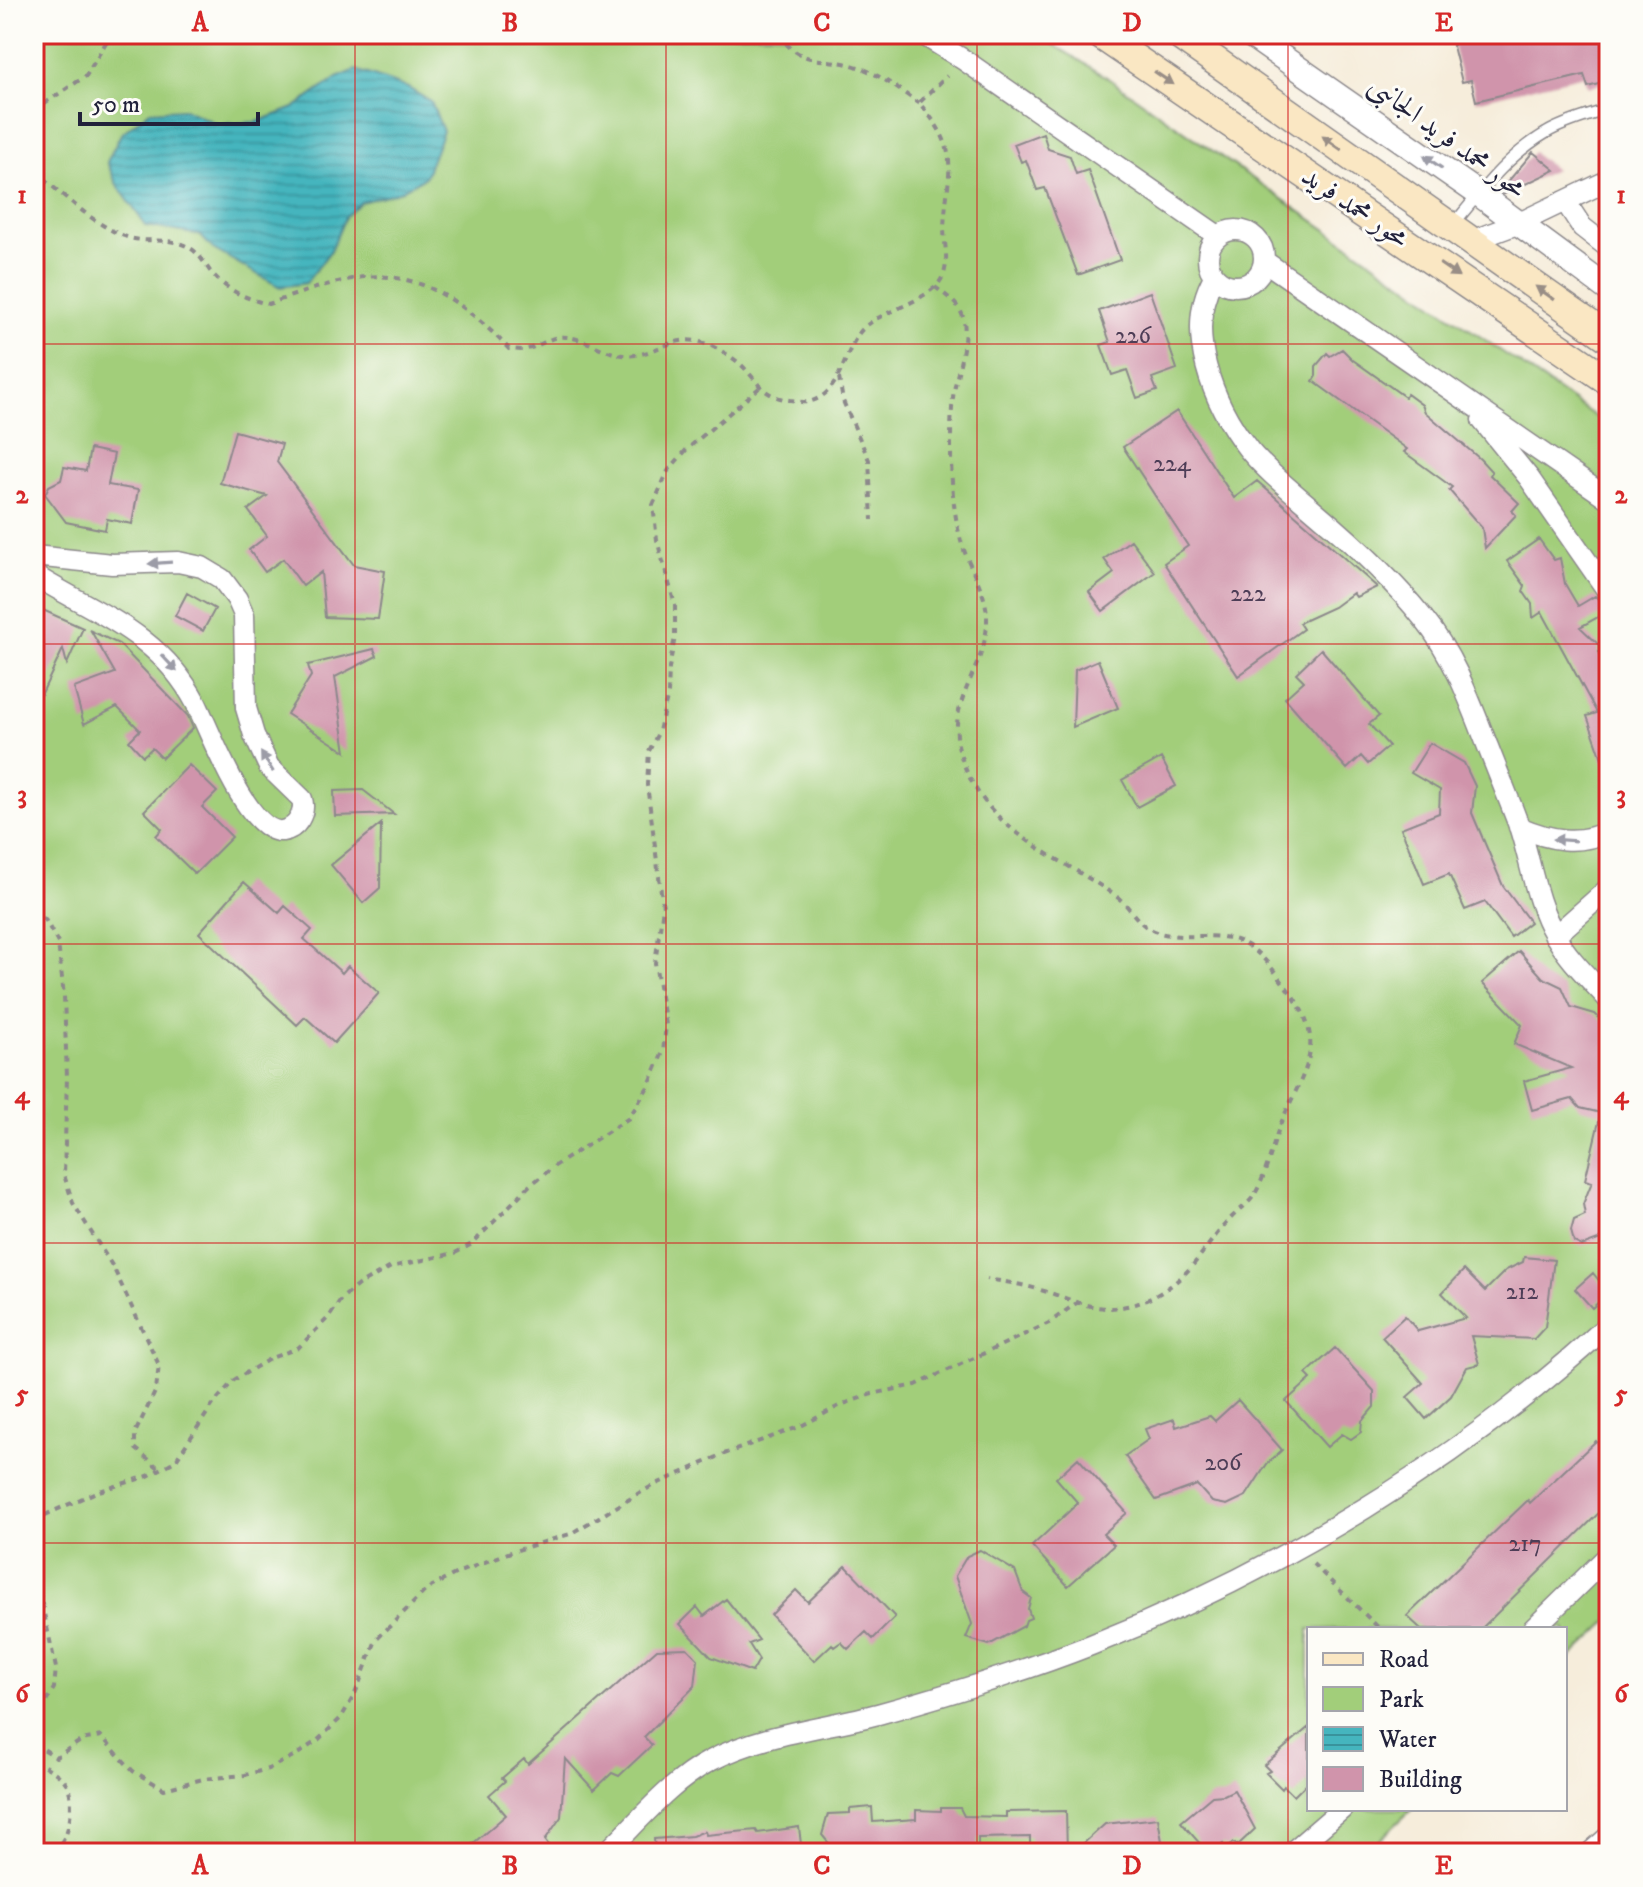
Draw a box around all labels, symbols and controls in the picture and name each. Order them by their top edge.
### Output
text: A [191,7,210,40]
text: B [502,7,518,40]
text: C [813,7,831,40]
text: D [1122,7,1142,40]
text: E [1435,7,1453,40]
street label: محور محمد فريد الجانبى [1360,68,1533,208]
one-way arrow [1153,70,1174,85]
scale bar [80,76,258,126]
text: 50 m [92,90,140,120]
one-way arrow [1322,136,1343,151]
one-way arrow [1422,155,1443,170]
street label: محور محمد فريد [1295,158,1415,256]
text: 1 [17,179,27,212]
text: 1 [1616,179,1626,212]
one-way arrow [1438,262,1459,277]
one-way arrow [1535,286,1556,301]
house number: 226 [1115,321,1153,351]
house number: 224 [1153,449,1192,479]
text: 2 [16,479,30,512]
text: 2 [1615,479,1629,512]
one-way arrow [147,557,172,570]
house number: 222 [1230,579,1266,609]
one-way arrow [159,654,177,673]
one-way arrow [261,751,275,773]
text: 3 [17,779,27,812]
text: 3 [1616,779,1626,812]
one-way arrow [1551,833,1576,846]
text: 4 [15,1079,31,1112]
text: 4 [1614,1079,1630,1112]
house number: 212 [1506,1277,1538,1307]
text: 5 [15,1378,29,1411]
text: 5 [1614,1378,1628,1411]
house number: 206 [1204,1448,1243,1478]
house number: 217 [1508,1529,1542,1559]
legend [1307,1627,1567,1811]
text: Road [1379,1645,1429,1675]
text: 6 [15,1678,30,1711]
text: 6 [1614,1678,1629,1711]
text: Park [1379,1685,1424,1715]
text: Water [1378,1725,1436,1755]
text: Building [1379,1765,1462,1795]
text: A [191,1850,210,1883]
text: B [502,1850,518,1883]
text: C [813,1850,831,1883]
text: D [1122,1850,1142,1883]
text: E [1435,1850,1453,1883]

